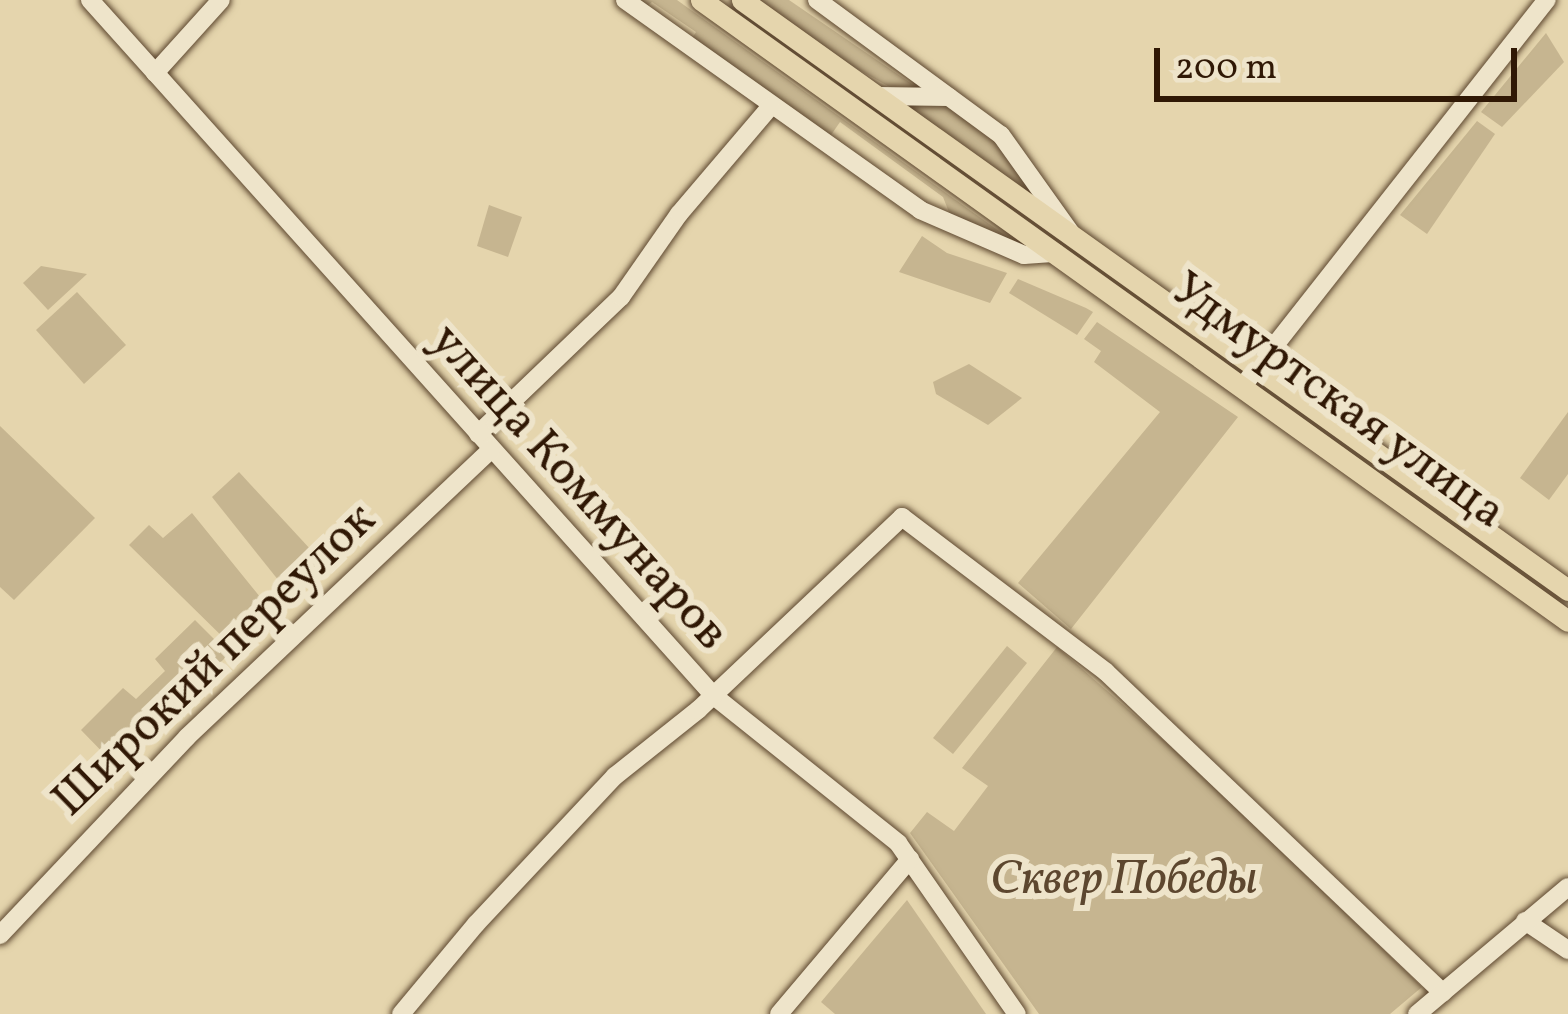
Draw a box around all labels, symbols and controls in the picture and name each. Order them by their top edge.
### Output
scale bar [1160,24,1523,98]
text: 200 m [1175,44,1277,94]
street label: Удмуртская улица [1158,261,1516,543]
street label: улица Коммунаров [417,313,739,663]
street label: Широкий переулок [42,492,388,830]
park label: Сквер Победы [990,852,1258,910]

